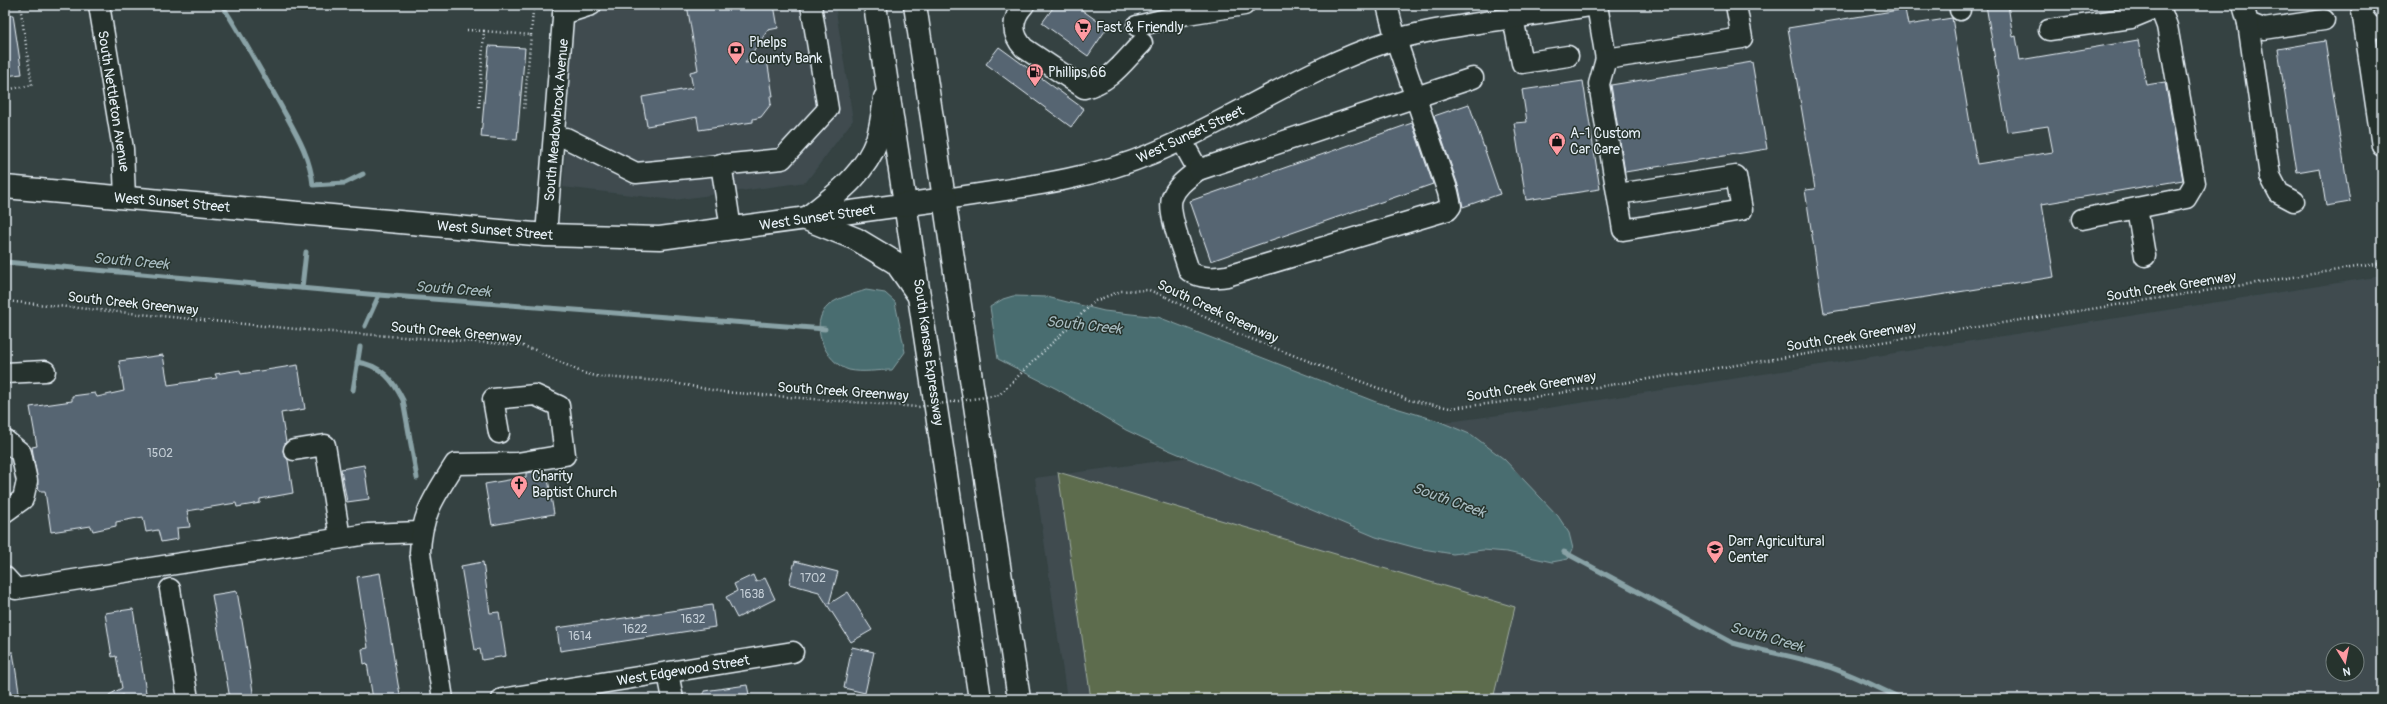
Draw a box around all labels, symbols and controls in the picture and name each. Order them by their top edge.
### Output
supermarket icon: Fast & Friendly [1073,17,1093,42]
place label: Fast & Friendly [1096,19,1183,36]
street label: South Nettleton Avenue [94,29,133,173]
place label: Phelps County Bank [749,34,823,67]
street label: South Meadowbrook Avenue [541,38,572,202]
bank icon: Phelps County Bank [726,40,746,65]
fuel station icon: Phillips 66 [1025,62,1045,87]
place label: Phillips 66 [1048,64,1106,81]
street label: West Sunset Street [1134,102,1247,167]
place label: A-1 Custom Car Care [1570,125,1641,158]
shop icon: A-1 Custom Car Care [1547,131,1567,156]
street label: West Sunset Street [113,189,231,216]
street label: West Sunset Street [758,201,876,234]
street label: West Sunset Street [436,217,554,244]
water label: South Creek [92,249,171,274]
street label: South Creek Greenway [2105,268,2237,305]
street label: South Creek Greenway [1155,276,1281,347]
water label: South Creek [414,277,493,302]
street label: South Kansas Expressway [910,277,947,427]
street label: South Creek Greenway [67,288,199,319]
water label: South Creek [1045,312,1124,339]
street label: South Creek Greenway [390,318,522,347]
street label: South Creek Greenway [1785,318,1917,355]
street label: South Creek Greenway [1465,368,1597,405]
street label: South Creek Greenway [777,378,909,405]
house number: 1502 [147,446,173,461]
place label: Charity Baptist Church [532,468,617,501]
church icon: Charity Baptist Church [509,474,529,499]
water label: South Creek [1410,479,1489,523]
place label: Darr Agricultural Center [1728,533,1825,566]
school or university icon: Darr Agricultural Center [1705,539,1725,564]
house number: 1702 [800,571,826,586]
house number: 1638 [740,587,764,602]
house number: 1632 [680,612,706,627]
water label: South Creek [1728,618,1808,658]
house number: 1622 [622,622,648,637]
house number: 1614 [568,629,592,644]
north arrow [2325,642,2365,682]
street label: West Edgewood Street [615,652,751,689]
text: N [2341,664,2351,679]

